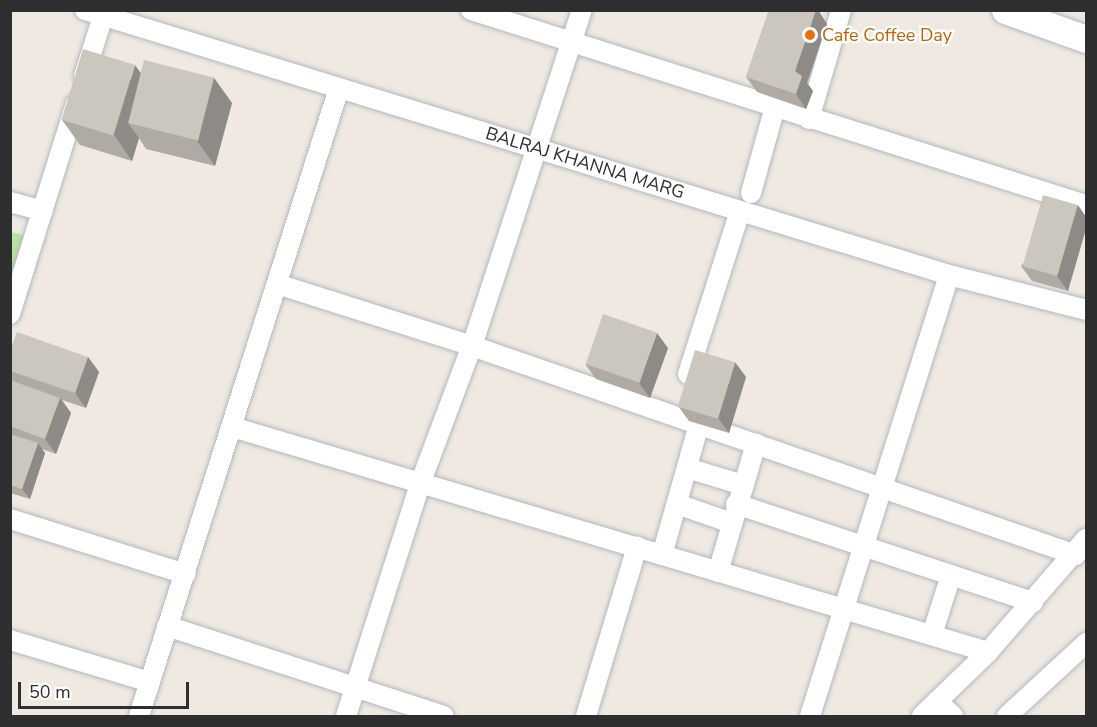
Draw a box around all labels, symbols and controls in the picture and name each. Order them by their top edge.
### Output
place label: Cafe Coffee Day [822,24,952,46]
marker: Cafe Coffee Day [803,28,817,42]
street label: BALRAJ KHANNA MARG [483,122,687,204]
scale bar [21,670,192,708]
text: 50 m [29,680,71,704]

